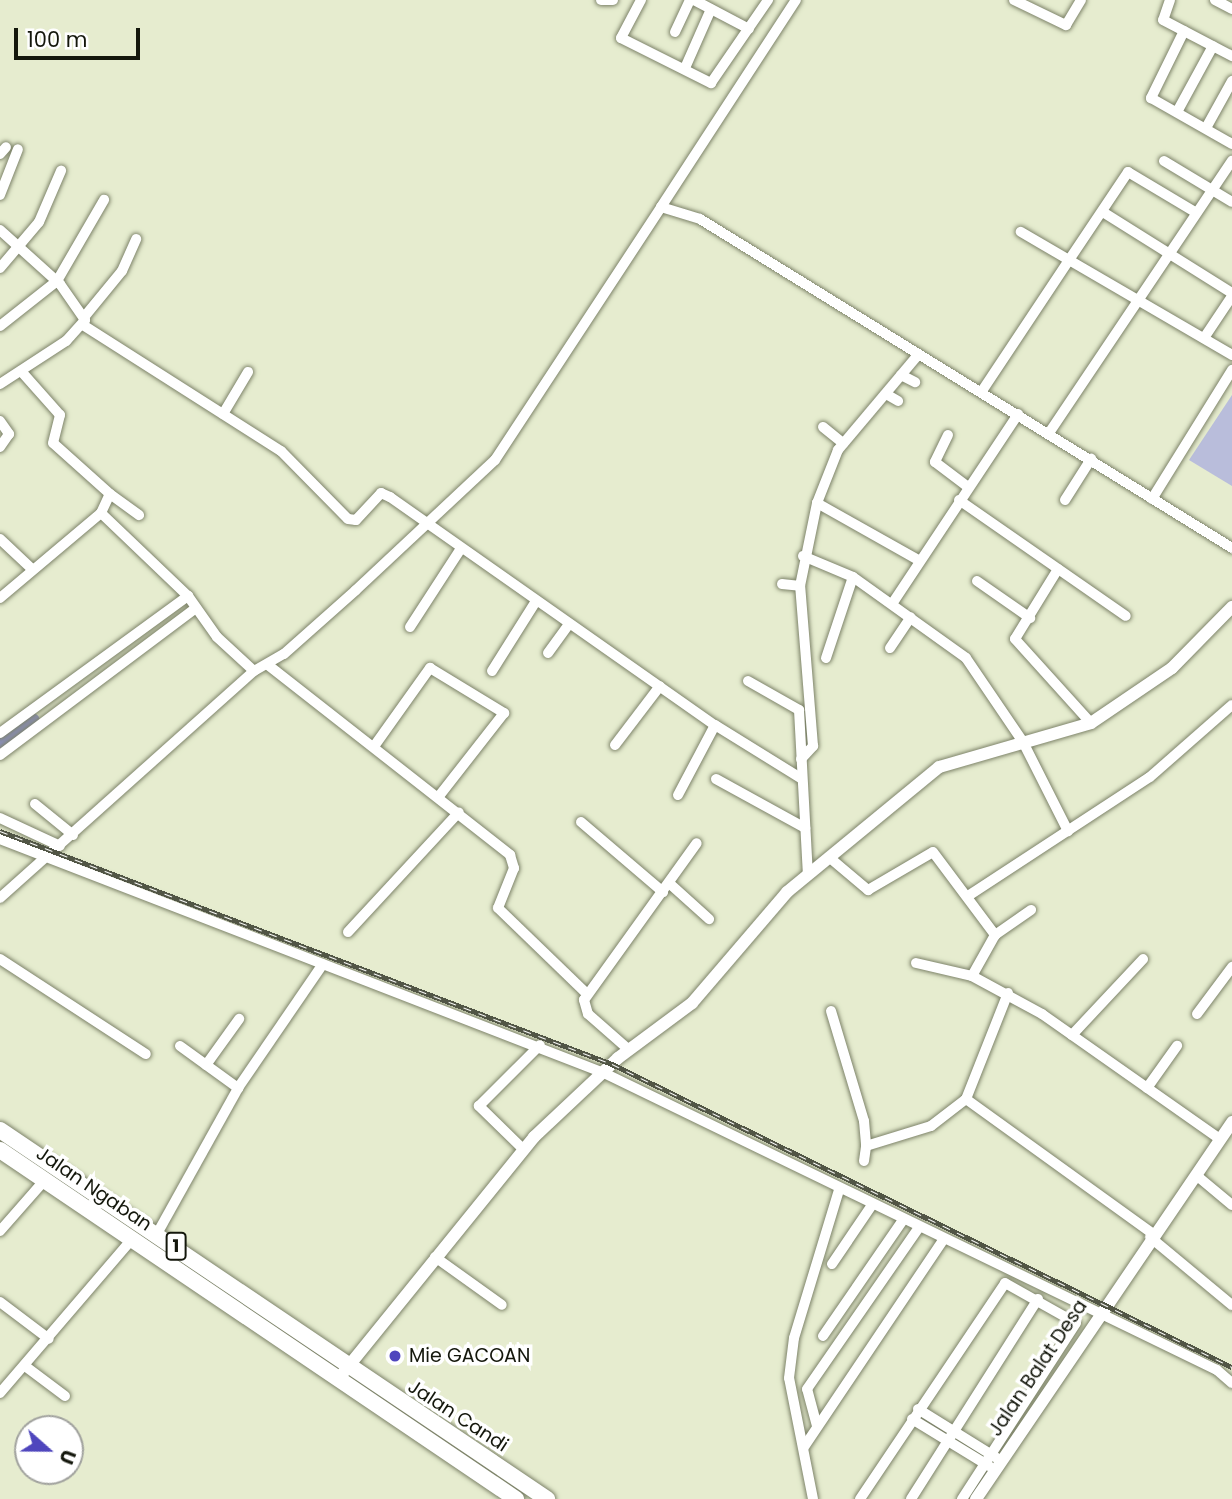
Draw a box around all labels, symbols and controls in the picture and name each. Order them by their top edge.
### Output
scale bar [18,14,144,58]
text: 100 m [27,25,87,54]
street label: Jalan Ngaban [32,1142,156,1236]
road number: 1 [166,1232,186,1260]
street label: Jalan Balat Desa [984,1295,1092,1441]
place label: Mie GACOAN [409,1345,530,1367]
marker: Mie GACOAN [387,1348,403,1364]
street label: Jalan Candi [404,1375,512,1457]
north arrow [14,1415,84,1485]
text: U [52,1446,82,1468]

